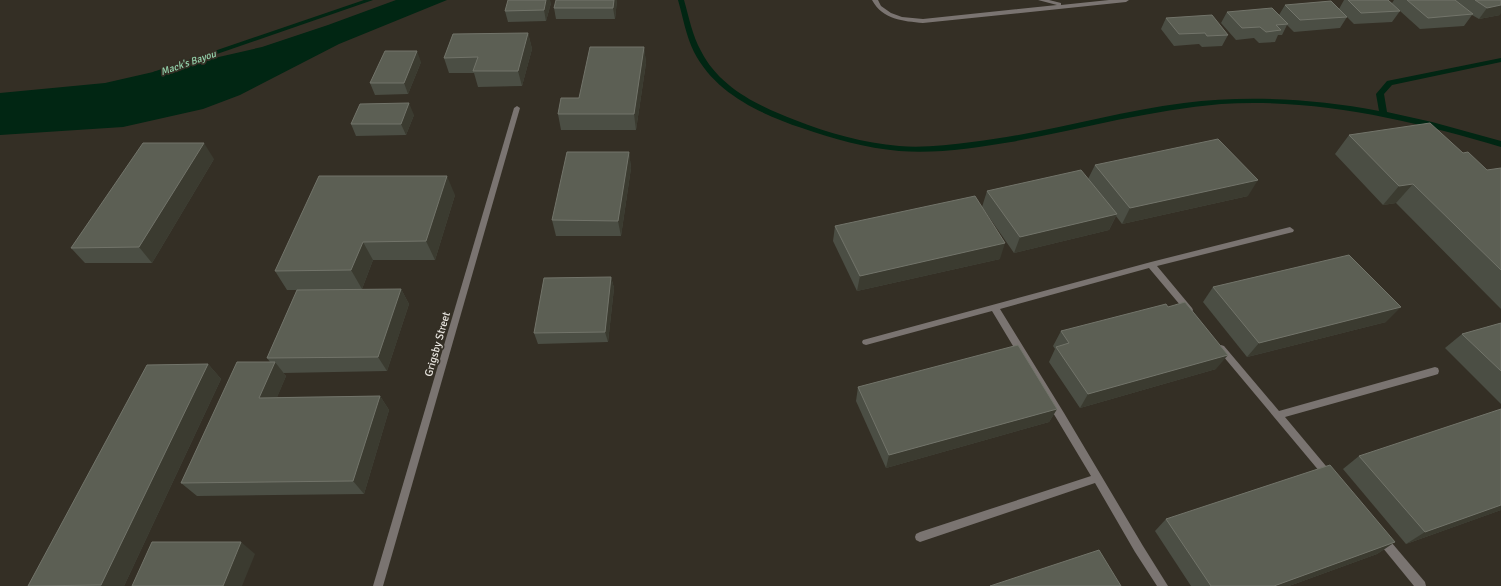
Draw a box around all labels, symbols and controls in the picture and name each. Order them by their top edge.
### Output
water label: Mack's Bayou [159,48,218,78]
street label: Grigsby Street [422,310,453,378]

